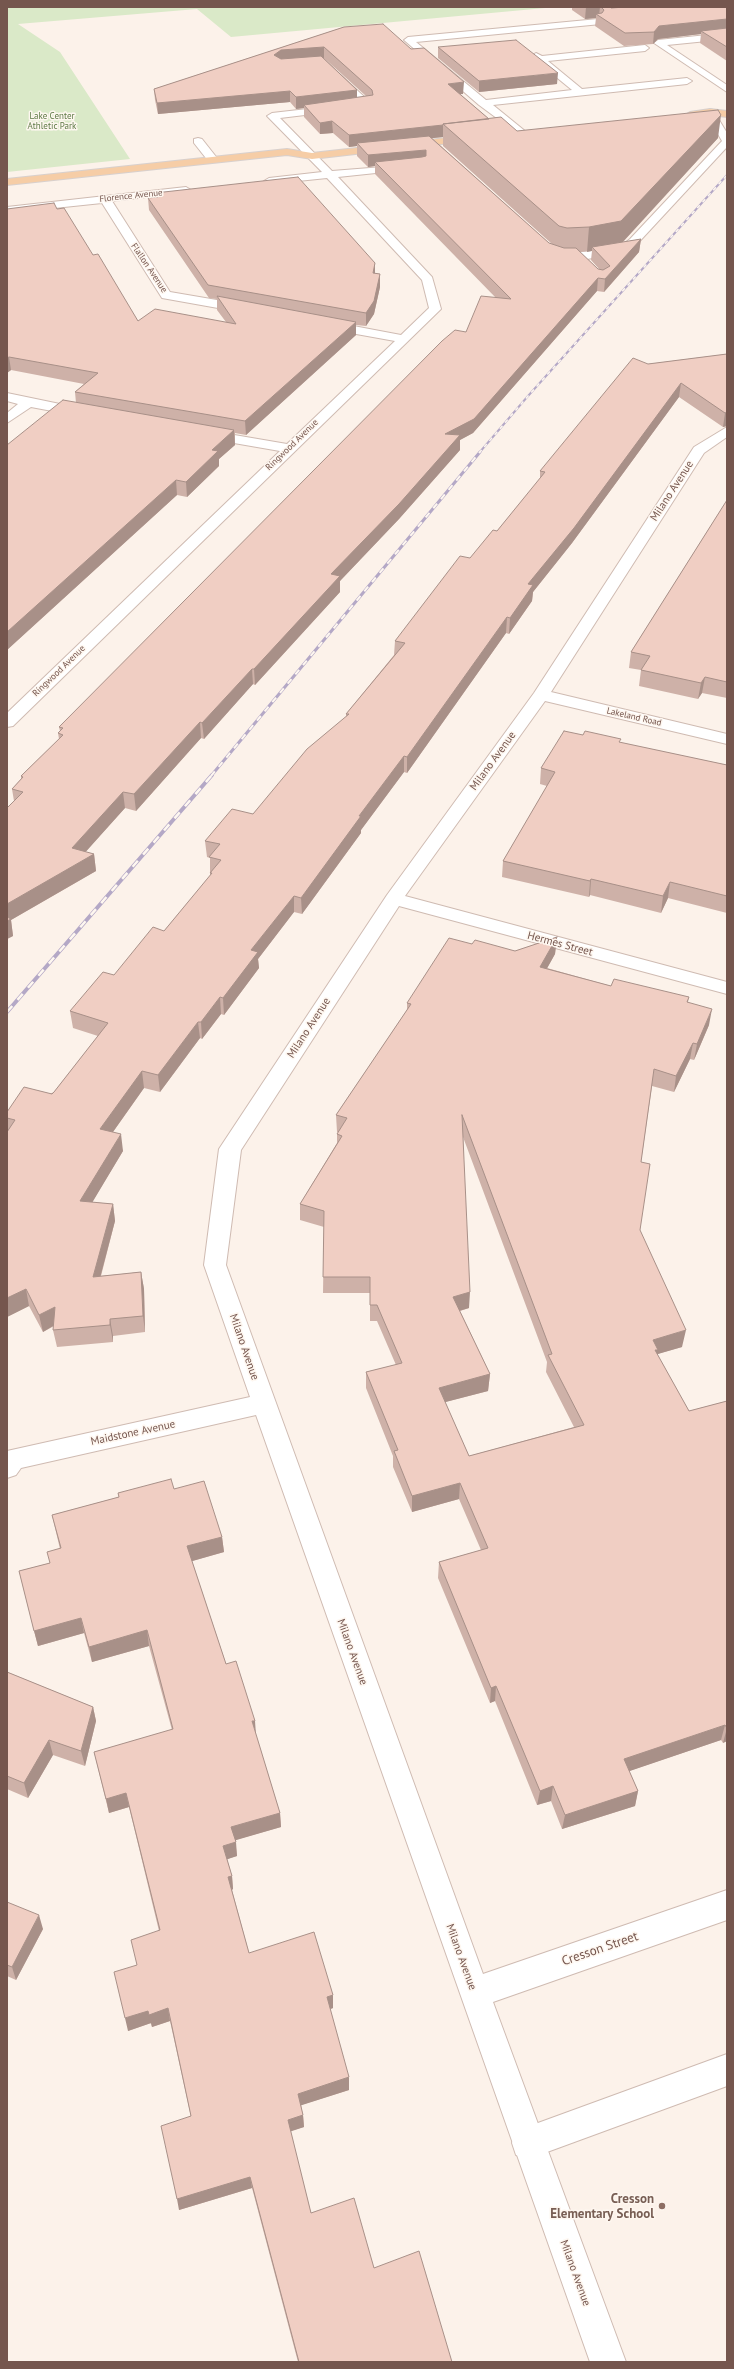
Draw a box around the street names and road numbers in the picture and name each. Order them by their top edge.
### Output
street label: Florence Avenue [99,187,163,205]
street label: Flallon Avenue [129,241,169,295]
street label: Ringwood Avenue [263,417,321,473]
street label: Milano Avenue [648,458,696,524]
street label: Ringwood Avenue [30,643,88,699]
street label: Lakeland Road [605,705,663,729]
street label: Milano Avenue [467,729,519,793]
street label: Hermes Street [526,929,594,959]
street label: Milano Avenue [285,995,333,1061]
street label: Milano Avenue [226,1312,262,1382]
street label: Maidstone Avenue [90,1418,176,1448]
street label: Milano Avenue [334,1617,370,1687]
street label: Milano Avenue [443,1922,479,1992]
street label: Cresson Street [560,1929,640,1969]
street label: Milano Avenue [557,2238,593,2308]

